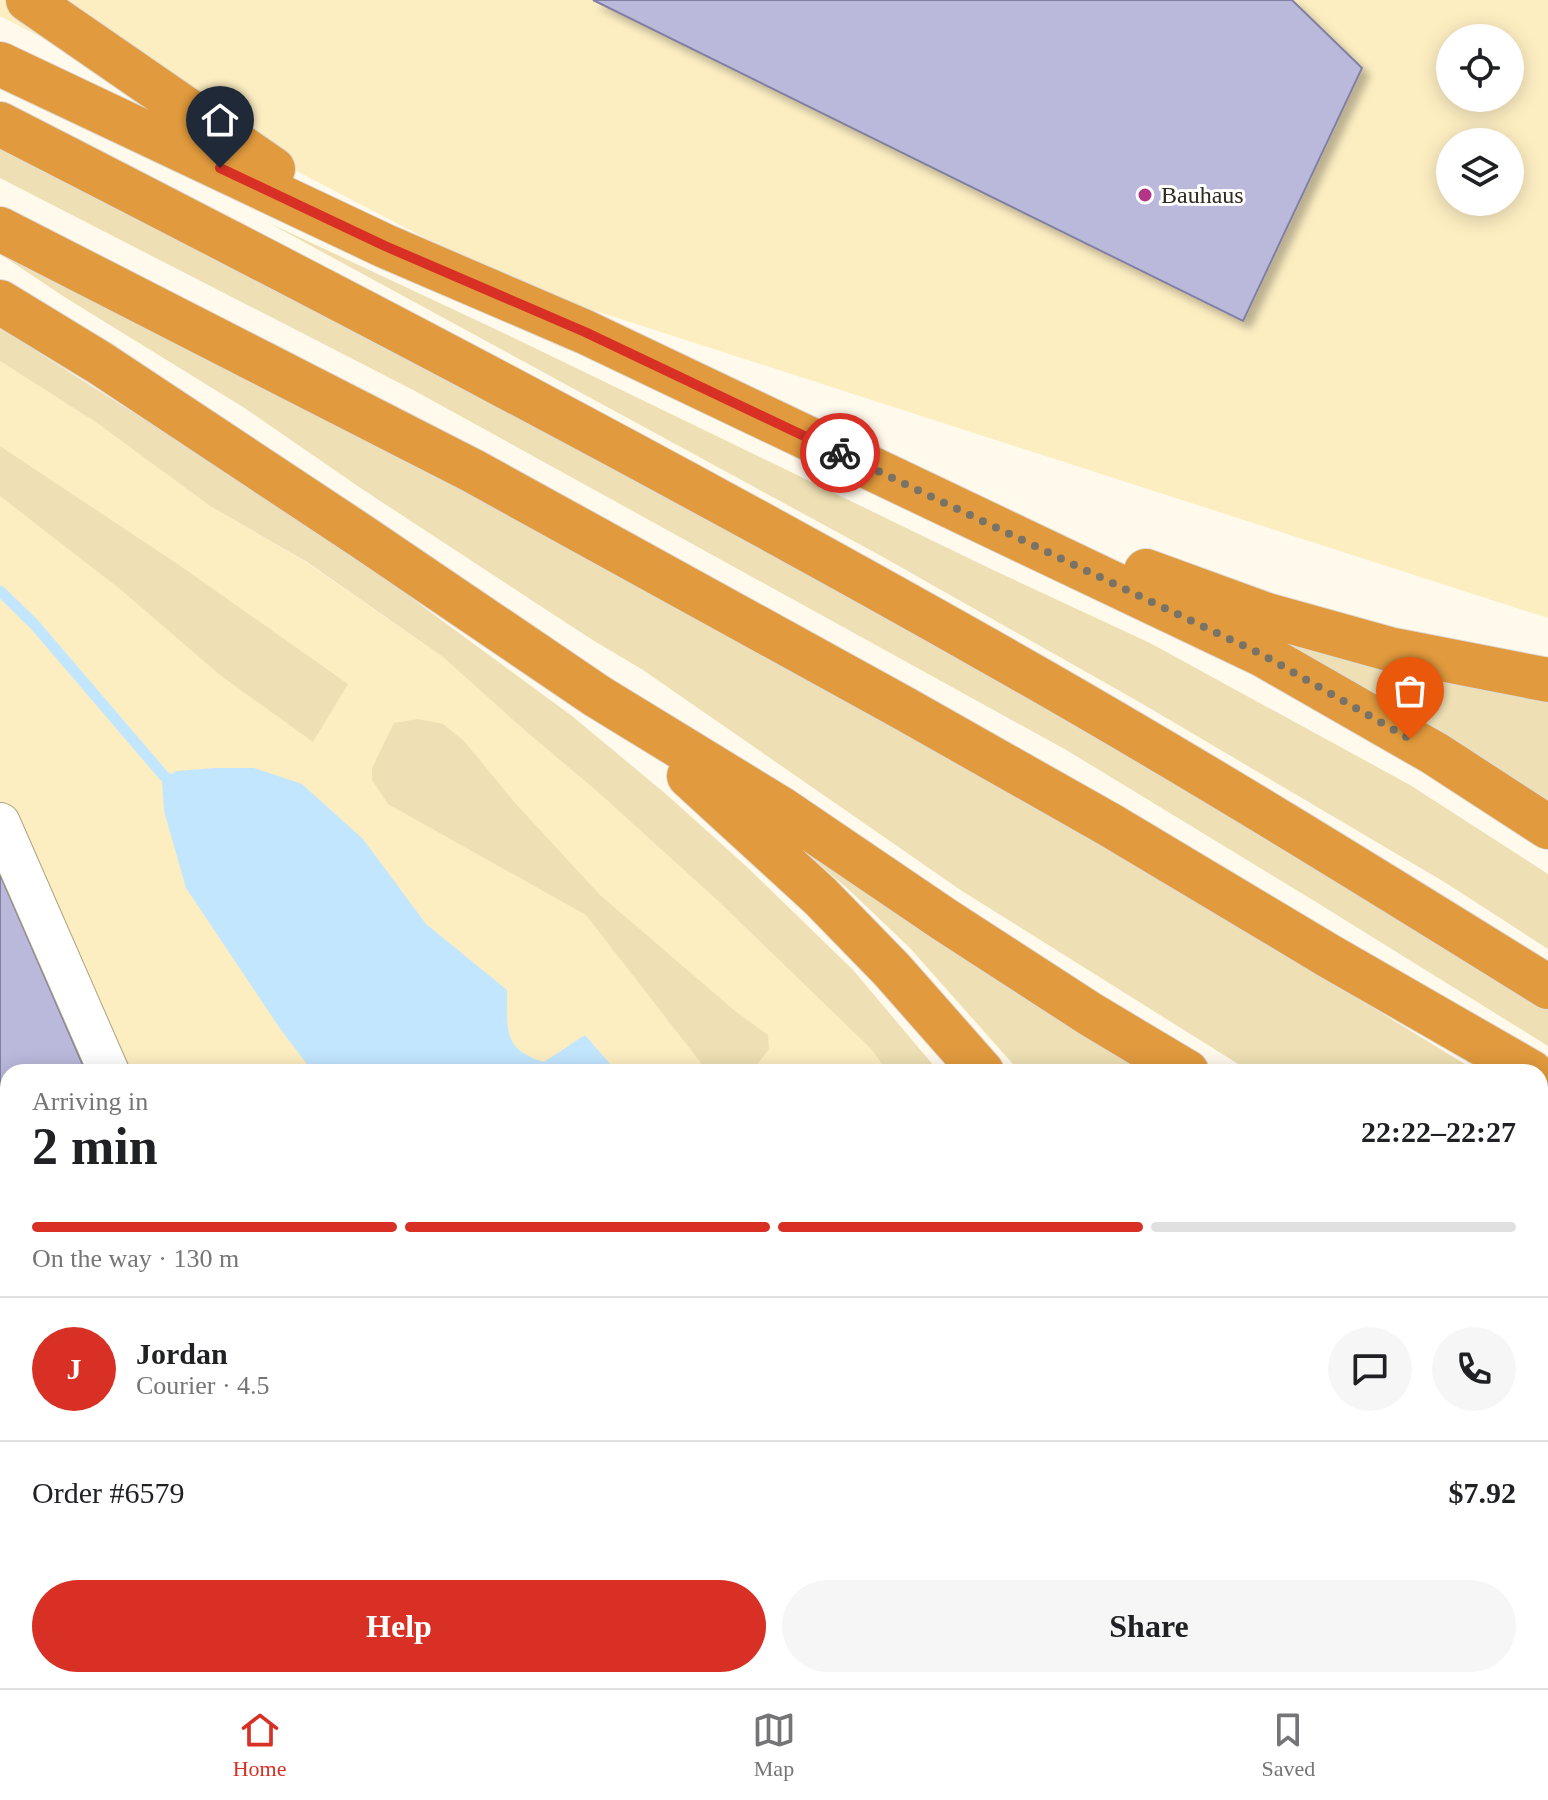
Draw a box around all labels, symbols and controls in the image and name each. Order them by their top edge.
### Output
map controls [1436,24,1524,216]
button: locate [1436,24,1524,112]
pin [186,86,254,168]
icon: home [198,98,242,142]
button: layers [1436,128,1524,216]
place label: Bauhaus [1161,182,1244,208]
marker: Bauhaus [1136,186,1154,204]
courier [800,413,880,493]
icon: bike [818,431,862,475]
pin [1376,657,1444,739]
icon: bag [1388,669,1432,713]
text: Arriving in [32,1087,148,1116]
text: 22:22–22:27 [1361,1115,1516,1148]
text: 2 min [32,1118,158,1175]
text: On the way · 130 m [32,1244,239,1273]
button: chat [1328,1327,1412,1411]
button: phone [1432,1327,1516,1411]
text: Jordan [136,1337,228,1370]
text: J [67,1352,82,1385]
text: Courier · 4.5 [136,1371,270,1400]
text: Order #6579 [32,1476,184,1509]
text: $7.92 [1449,1476,1516,1509]
button: Help [32,1580,766,1672]
button: Share [782,1580,1516,1672]
tab: Home [233,1708,287,1782]
tab: Map [752,1708,796,1782]
tab: Saved [1261,1708,1315,1782]

